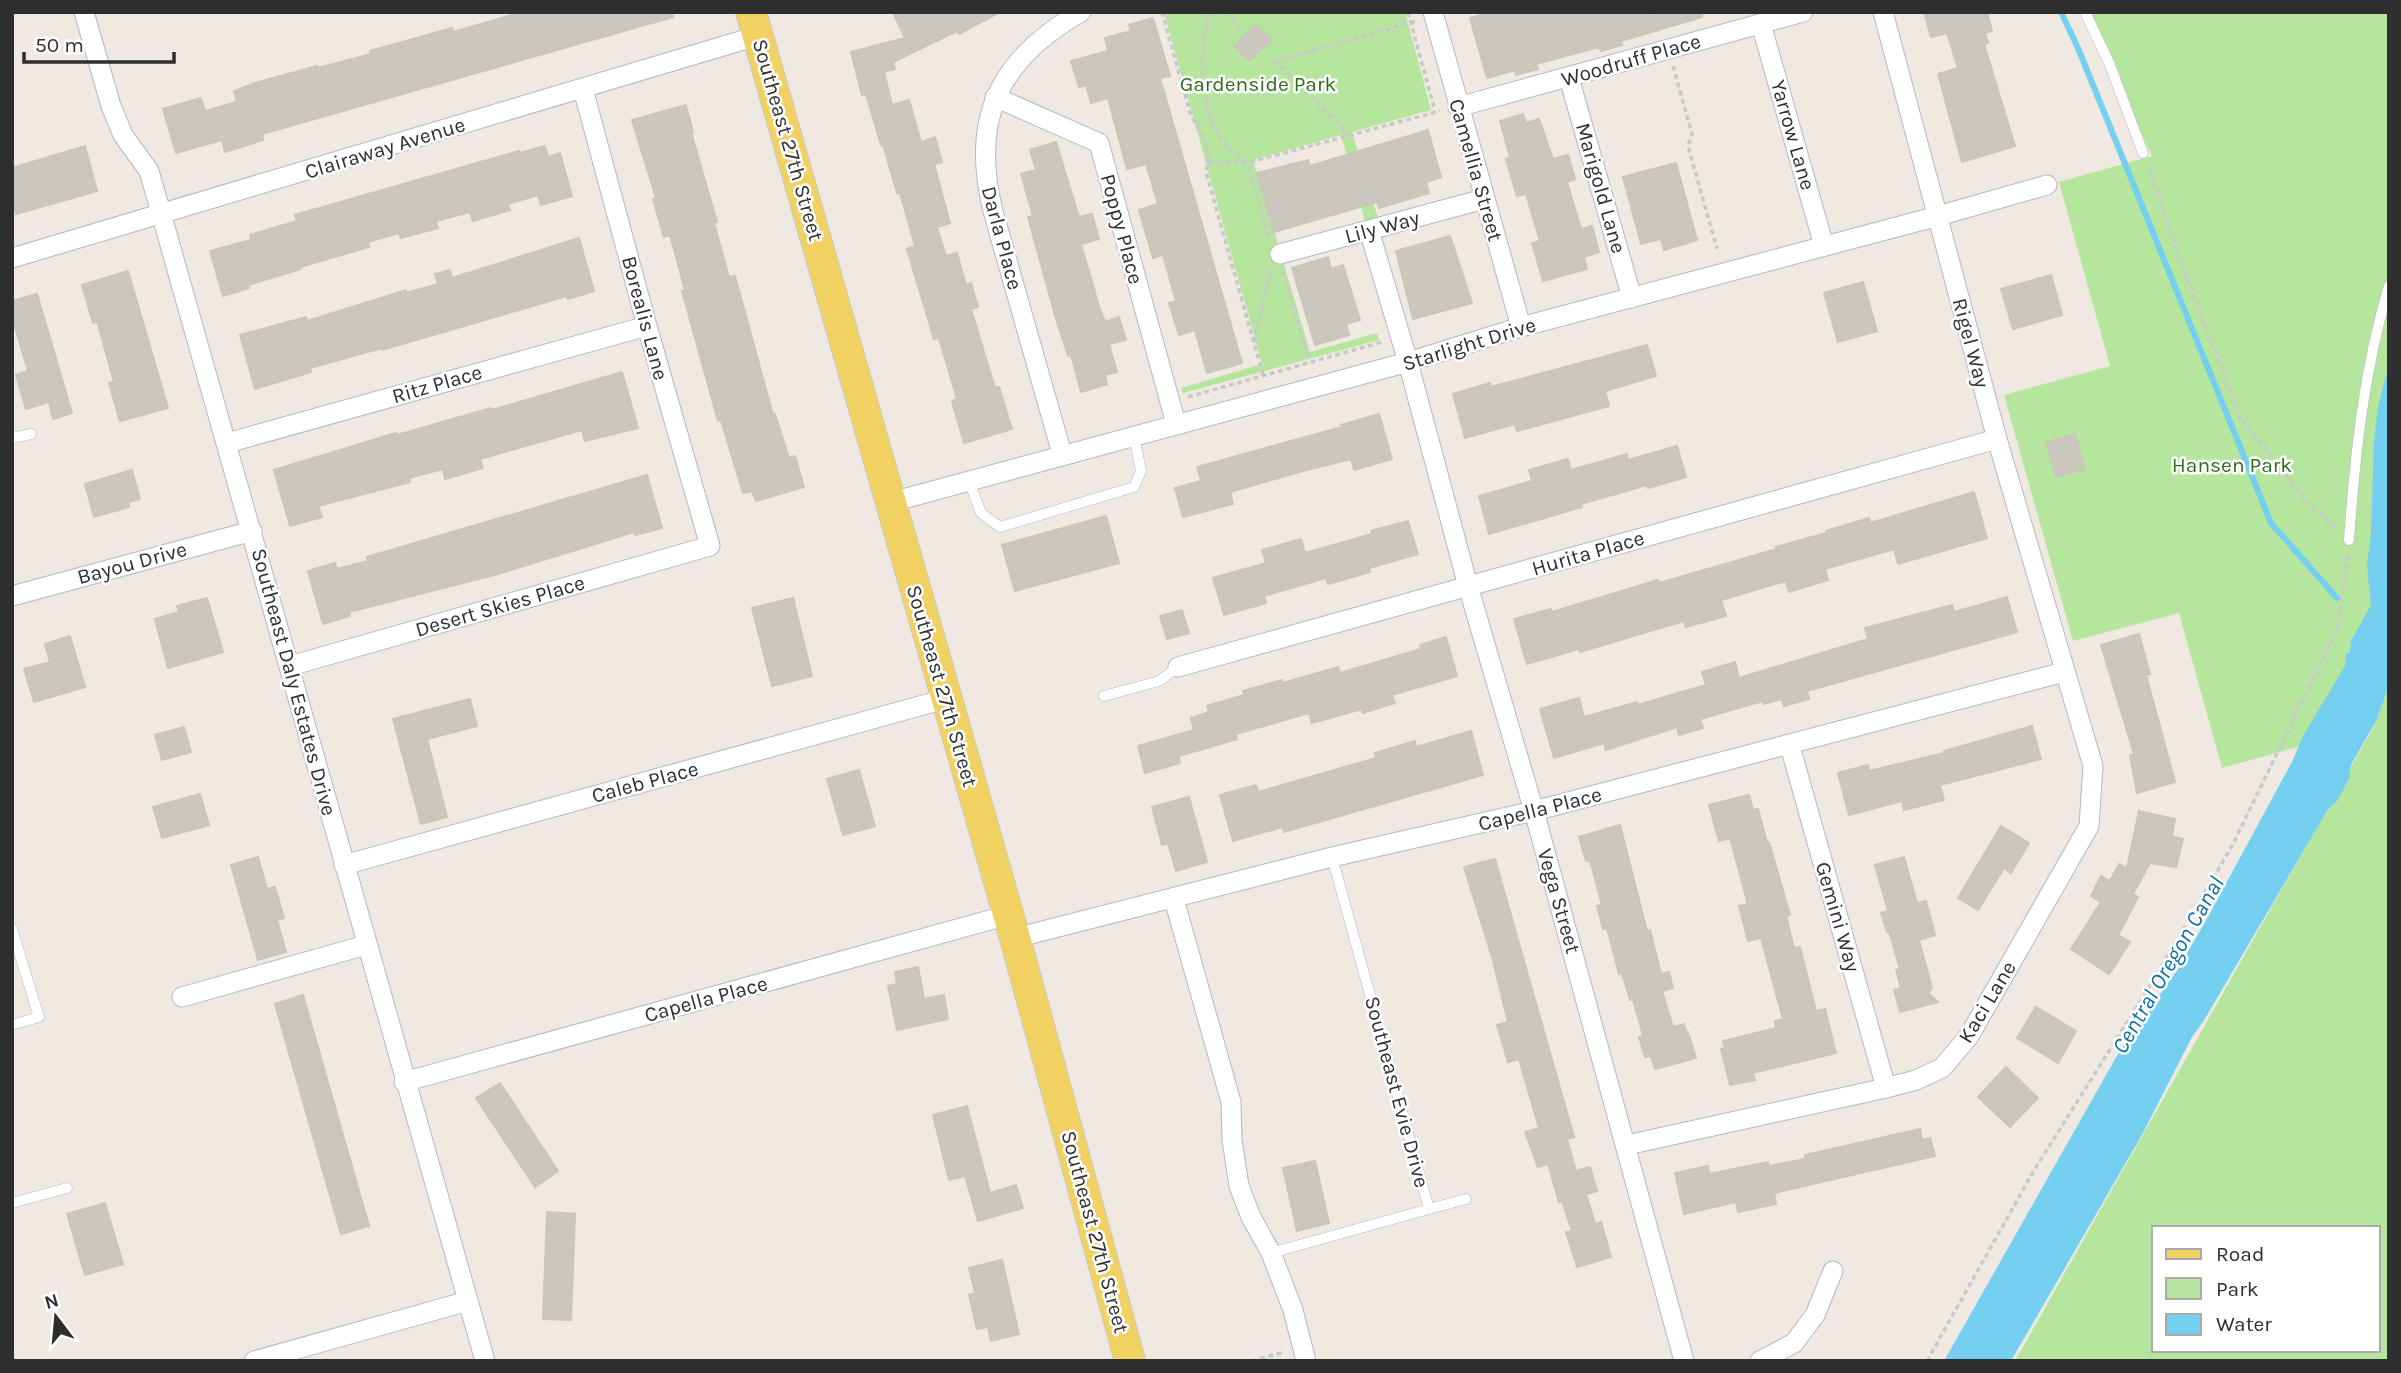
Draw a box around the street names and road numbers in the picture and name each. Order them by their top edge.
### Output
street label: Woodruff Place [1559,29,1703,91]
street label: Southeast 27th Street [748,36,828,244]
street label: Yarrow Lane [1766,77,1820,193]
street label: Camellia Street [1444,96,1508,244]
street label: Clairaway Avenue [302,112,468,184]
street label: Marigold Lane [1571,120,1631,256]
street label: Poppy Place [1096,171,1148,287]
street label: Darla Place [977,184,1027,292]
street label: Lily Way [1342,205,1422,248]
street label: Borealis Lane [617,253,673,383]
street label: Rigel Way [1947,295,1995,391]
street label: Starlight Drive [1399,312,1539,376]
street label: Ritz Place [389,360,485,408]
street label: Hurita Place [1529,526,1647,580]
street label: Bayou Drive [75,537,189,589]
street label: Southeast Daly Estates Drive [247,546,341,818]
street label: Desert Skies Place [412,570,588,642]
street label: Southeast 27th Street [902,582,982,790]
street label: Caleb Place [589,756,701,808]
street label: Capella Place [1476,782,1604,836]
street label: Vega Street [1533,846,1585,956]
street label: Gemini Way [1811,859,1865,975]
street label: Kaci Lane [1953,957,2021,1047]
street label: Capella Place [642,971,770,1027]
street label: Southeast Evie Drive [1360,994,1434,1190]
street label: Southeast 27th Street [1056,1128,1134,1336]

